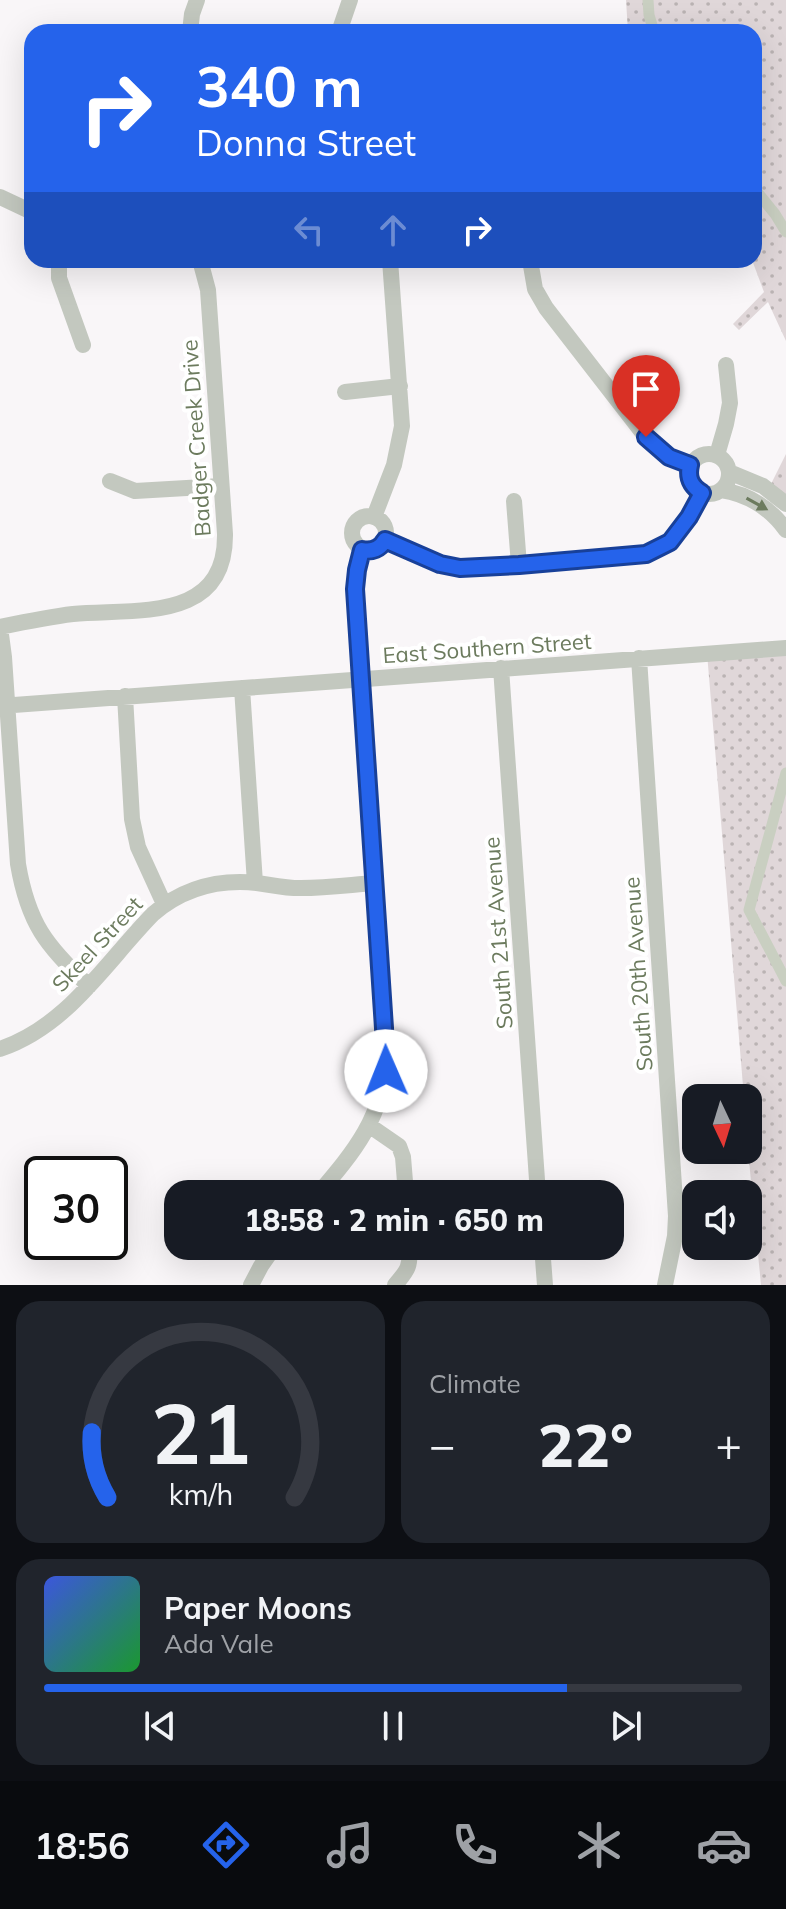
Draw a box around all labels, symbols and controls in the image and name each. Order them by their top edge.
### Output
text: 340 m [196,51,363,121]
icon: right [64,56,168,160]
text: Donna Street [196,120,416,165]
icon: left [287,208,331,252]
icon: ahead [371,208,415,252]
icon: right [455,208,499,252]
street label: Badger Creek Drive [175,339,217,537]
pin [612,355,680,437]
icon: arrive [624,367,668,411]
one-way arrow [746,497,768,511]
street label: East Southern Street [382,627,593,669]
street label: South 21st Avenue [477,836,519,1030]
street label: South 20th Avenue [617,876,659,1072]
street label: Skeel Street [46,890,149,998]
position arrow [344,1029,428,1113]
north arrow [682,1084,762,1164]
map controls [682,1084,762,1260]
speed limit sign: 30 [24,1156,128,1260]
button: sound [682,1180,762,1260]
text: 18:58 · 2 min · 650 m [244,1201,544,1239]
text: Climate [429,1367,521,1400]
text: 21 [151,1380,250,1485]
text: 22° [538,1407,633,1482]
text: − [429,1417,455,1472]
text: + [716,1417,742,1472]
text: km/h [168,1476,233,1512]
text: Paper Moons [164,1589,352,1627]
text: Ada Vale [164,1627,274,1660]
icon: previous [138,1704,182,1748]
icon: pause [371,1704,415,1748]
icon: next [604,1704,648,1748]
icon: directions [198,1817,254,1873]
icon: music [322,1817,378,1873]
icon: phone [447,1817,503,1873]
icon: climate [571,1817,627,1873]
icon: car [696,1817,752,1873]
text: 18:56 [34,1823,130,1868]

